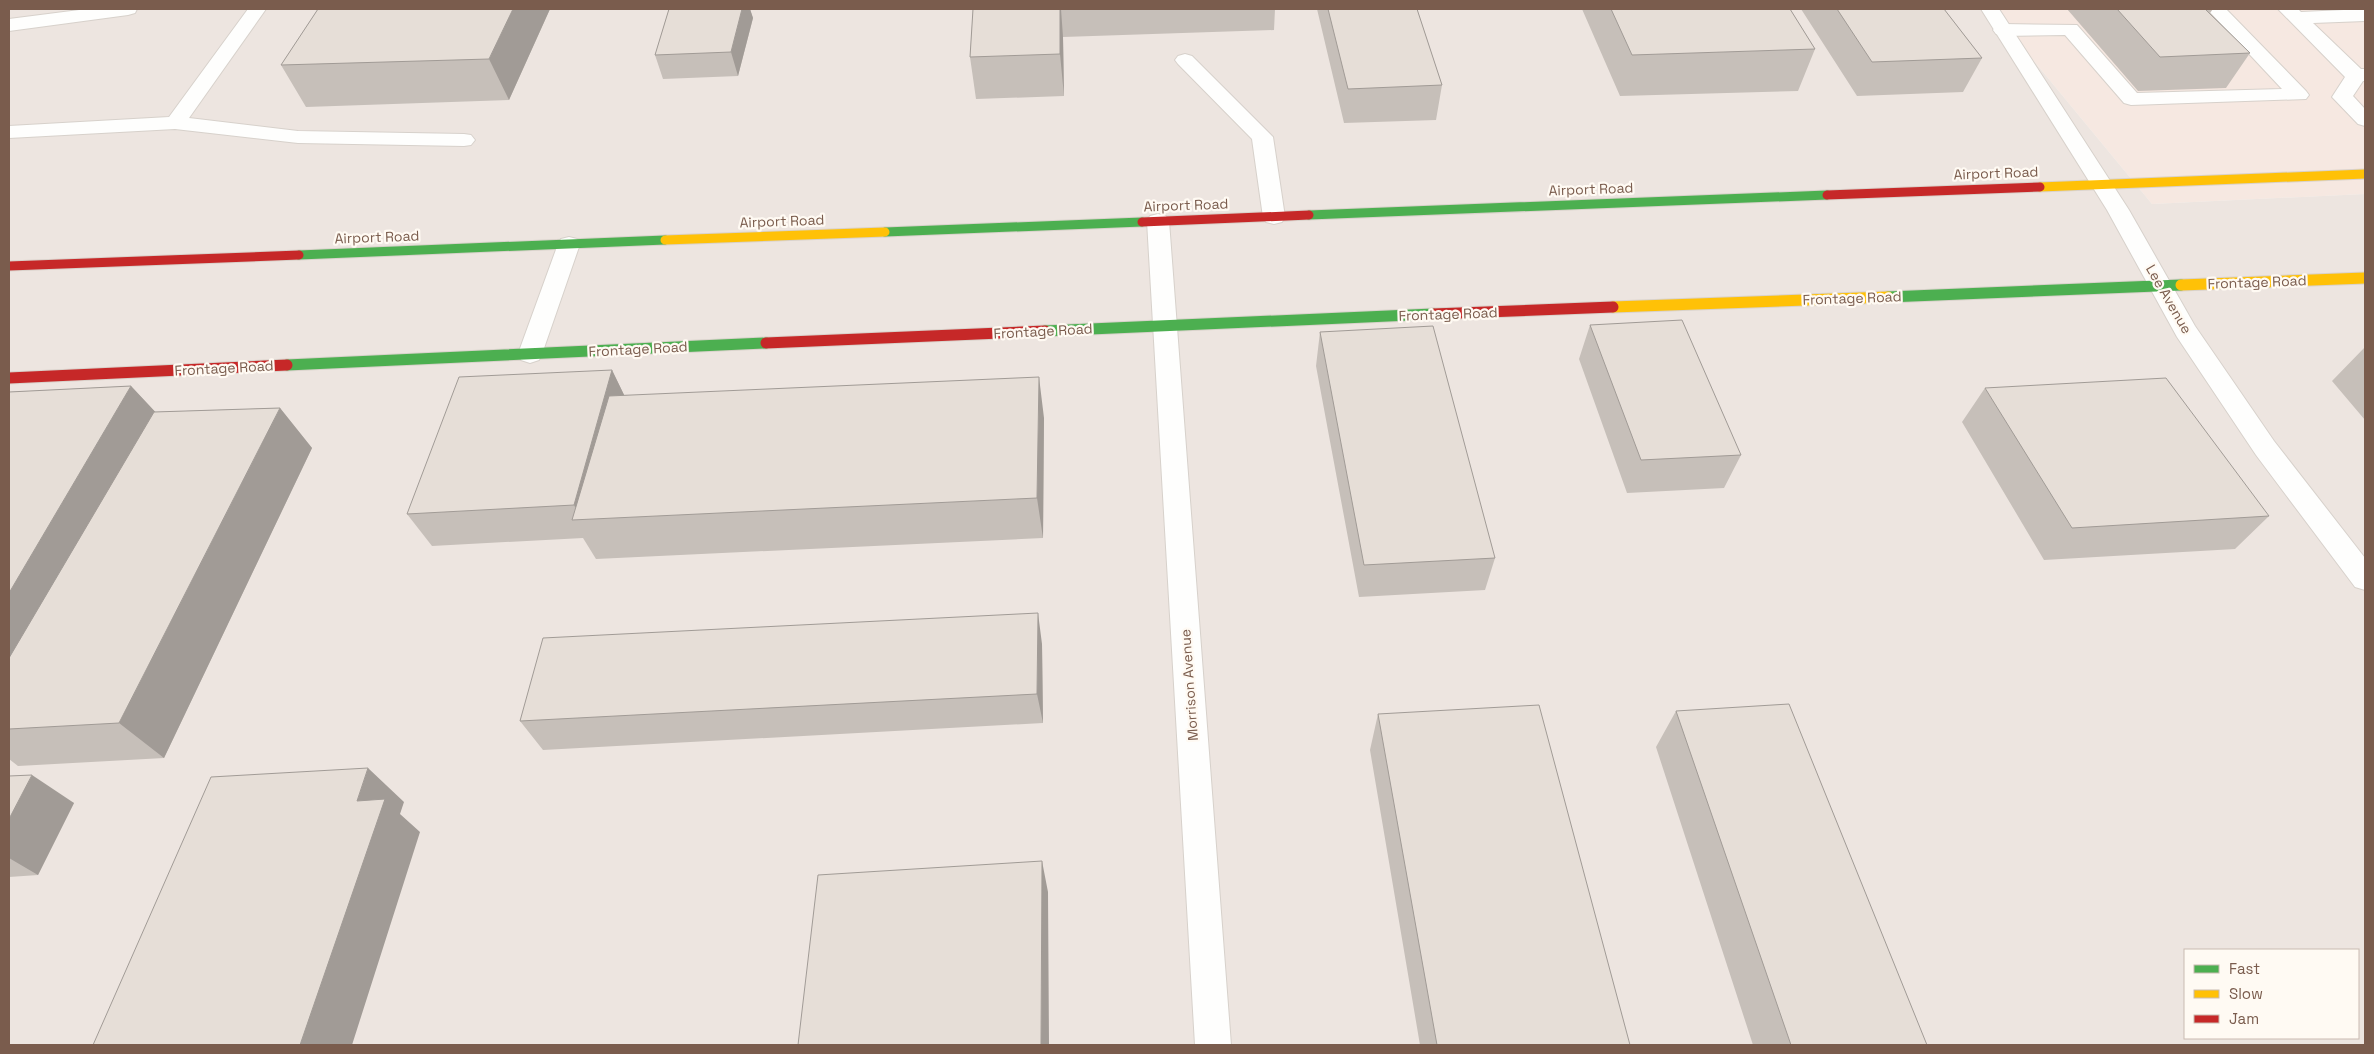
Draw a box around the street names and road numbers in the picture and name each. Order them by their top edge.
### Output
street label: Airport Road [1953,163,2039,183]
street label: Airport Road [1548,179,1634,199]
street label: Airport Road [1143,195,1229,215]
street label: Airport Road [739,211,825,231]
street label: Airport Road [334,227,420,247]
street label: Lee Avenue [2142,261,2196,337]
street label: Frontage Road [2207,271,2307,293]
street label: Frontage Road [1802,287,1902,309]
street label: Frontage Road [1398,303,1498,325]
street label: Frontage Road [993,319,1093,343]
street label: Frontage Road [588,337,688,361]
street label: Frontage Road [174,356,274,380]
street label: Morrison Avenue [1176,628,1202,742]

